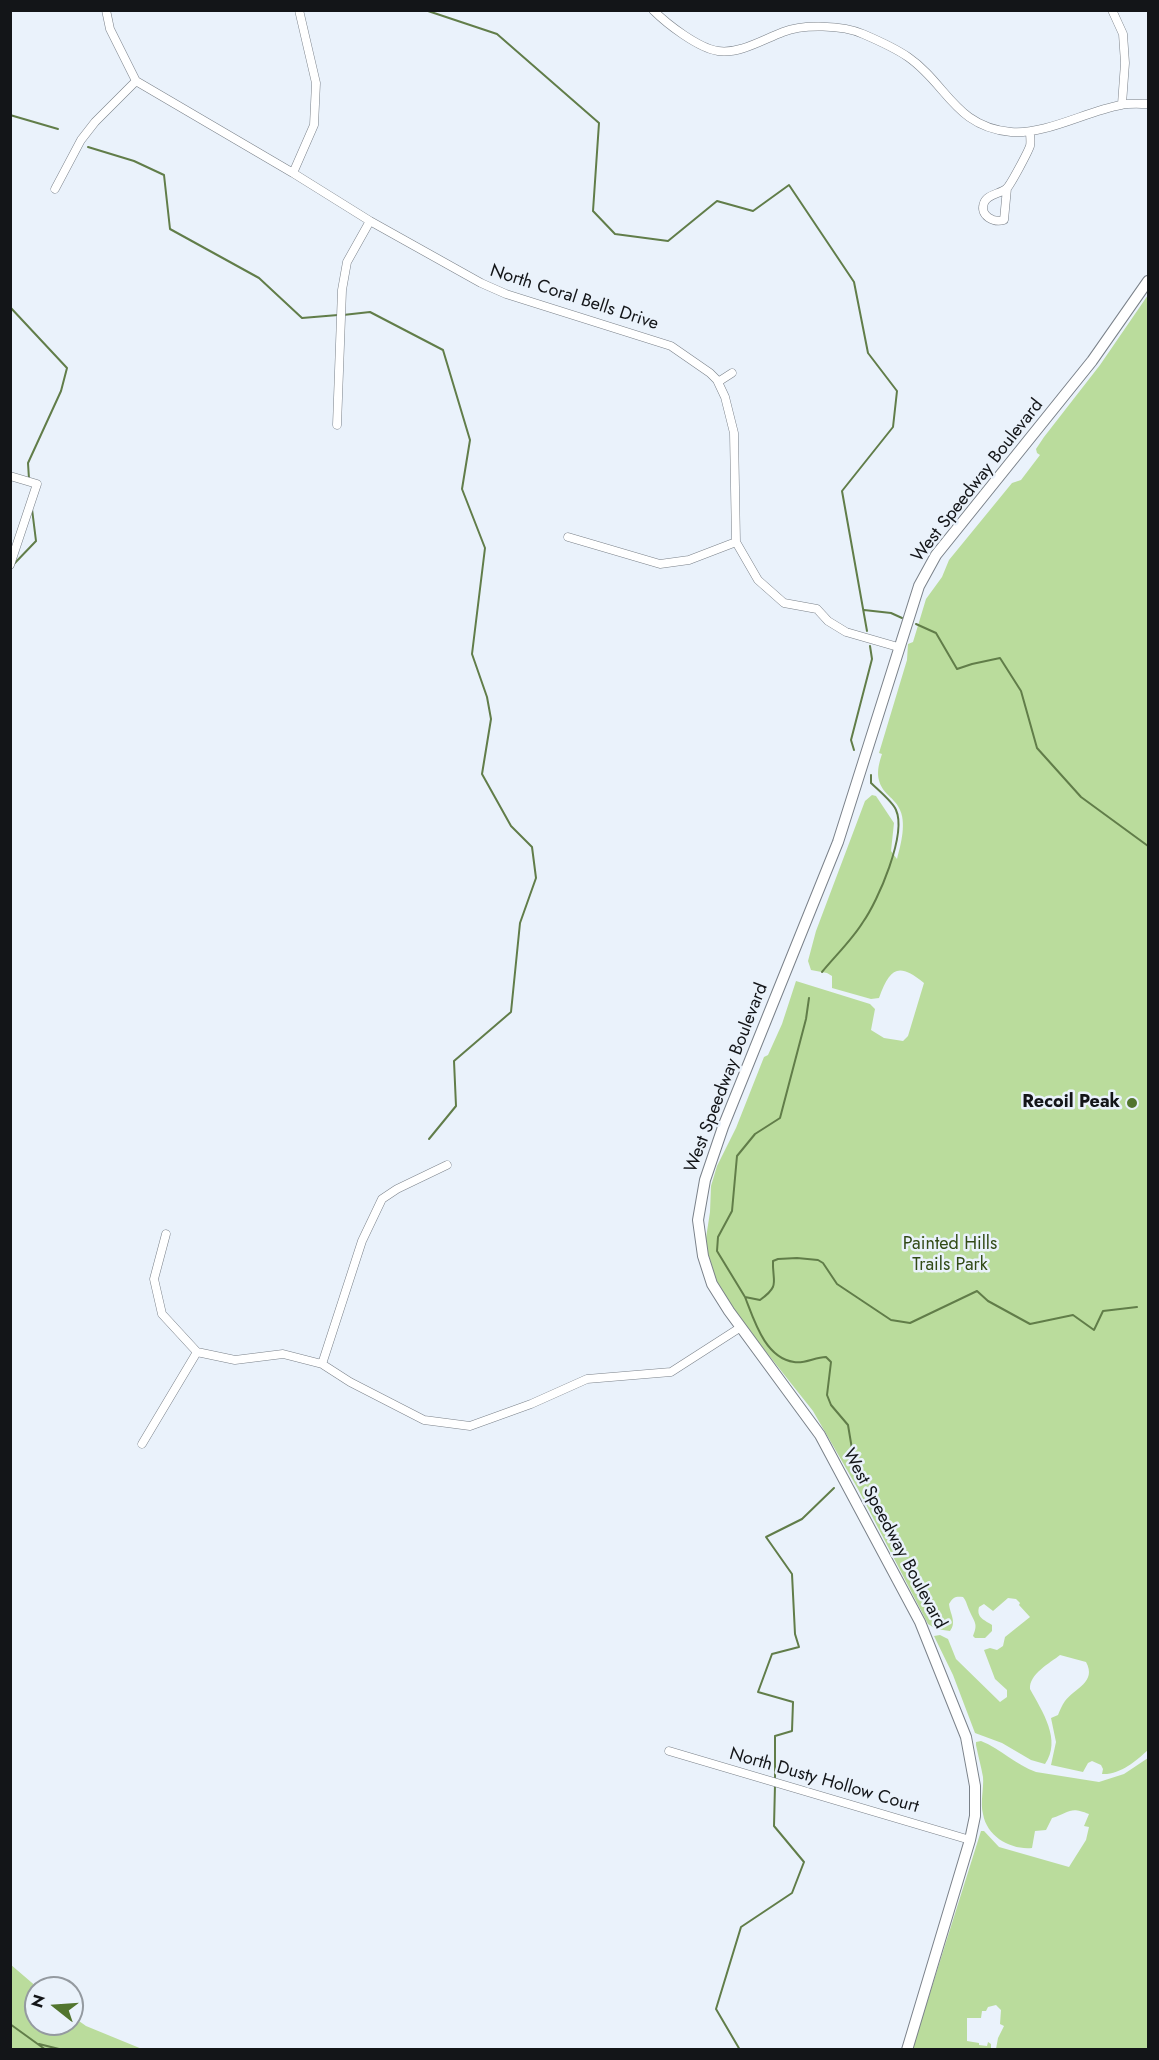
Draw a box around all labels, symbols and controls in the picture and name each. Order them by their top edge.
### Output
street label: North Coral Bells Drive [487,261,661,335]
street label: West Speedway Boulevard [908,395,1048,567]
street label: West Speedway Boulevard [681,980,773,1176]
place label: Recoil Peak [1022,1092,1120,1114]
marker: Recoil Peak [1125,1096,1139,1110]
park label: Painted Hills Trails Park [903,1234,997,1276]
street label: West Speedway Boulevard [837,1445,951,1633]
street label: North Dusty Hollow Court [727,1744,921,1818]
north arrow [24,1976,84,2036]
text: N [25,1992,51,2011]

